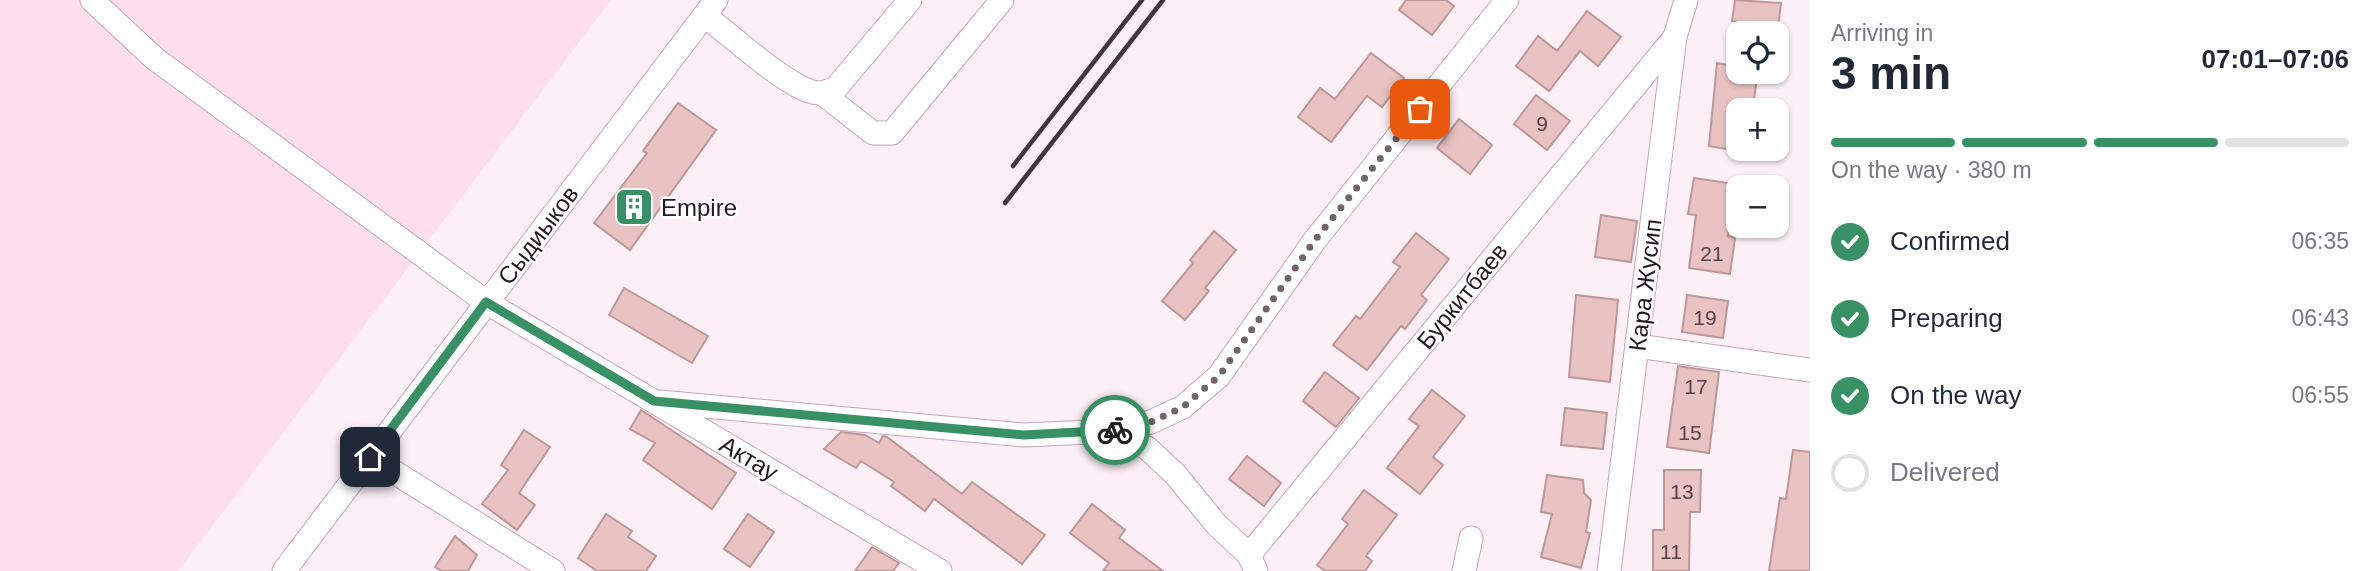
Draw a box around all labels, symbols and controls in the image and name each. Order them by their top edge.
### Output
text: Arriving in [1831,20,1933,46]
map controls [1726,21,1789,238]
button: locate [1726,21,1789,84]
text: 07:01–07:06 [2202,44,2349,74]
text: 3 min [1831,47,1951,99]
pin [1390,79,1450,139]
icon: bag [1401,90,1439,128]
button: + [1726,98,1789,161]
house number: 9 [1536,112,1548,135]
text: On the way · 380 m [1831,157,2032,183]
button: − [1726,175,1789,238]
street label: Сыдиыков [492,181,584,289]
building icon: Empire [613,186,655,228]
place label: Empire [661,194,737,221]
street label: Кара Жусип [1624,217,1666,353]
icon: check [1831,223,1869,261]
text: Confirmed [1890,226,2010,256]
text: 06:35 [2291,228,2349,254]
street label: Буркитбаев [1411,238,1513,354]
house number: 21 [1700,242,1724,265]
icon: check [1831,300,1869,338]
text: Preparing [1890,303,2003,333]
text: 06:43 [2291,305,2349,331]
house number: 19 [1693,306,1717,329]
house number: 17 [1684,375,1708,398]
icon: check [1831,377,1869,415]
text: On the way [1890,380,2022,410]
text: 06:55 [2291,382,2349,408]
courier [1080,395,1150,465]
icon: bike [1096,411,1134,449]
house number: 15 [1678,421,1702,444]
pin [340,427,400,487]
street label: Актау [715,430,783,486]
icon: home [351,438,389,476]
text: Delivered [1890,457,2000,487]
house number: 13 [1670,480,1694,503]
house number: 11 [1660,540,1682,563]

